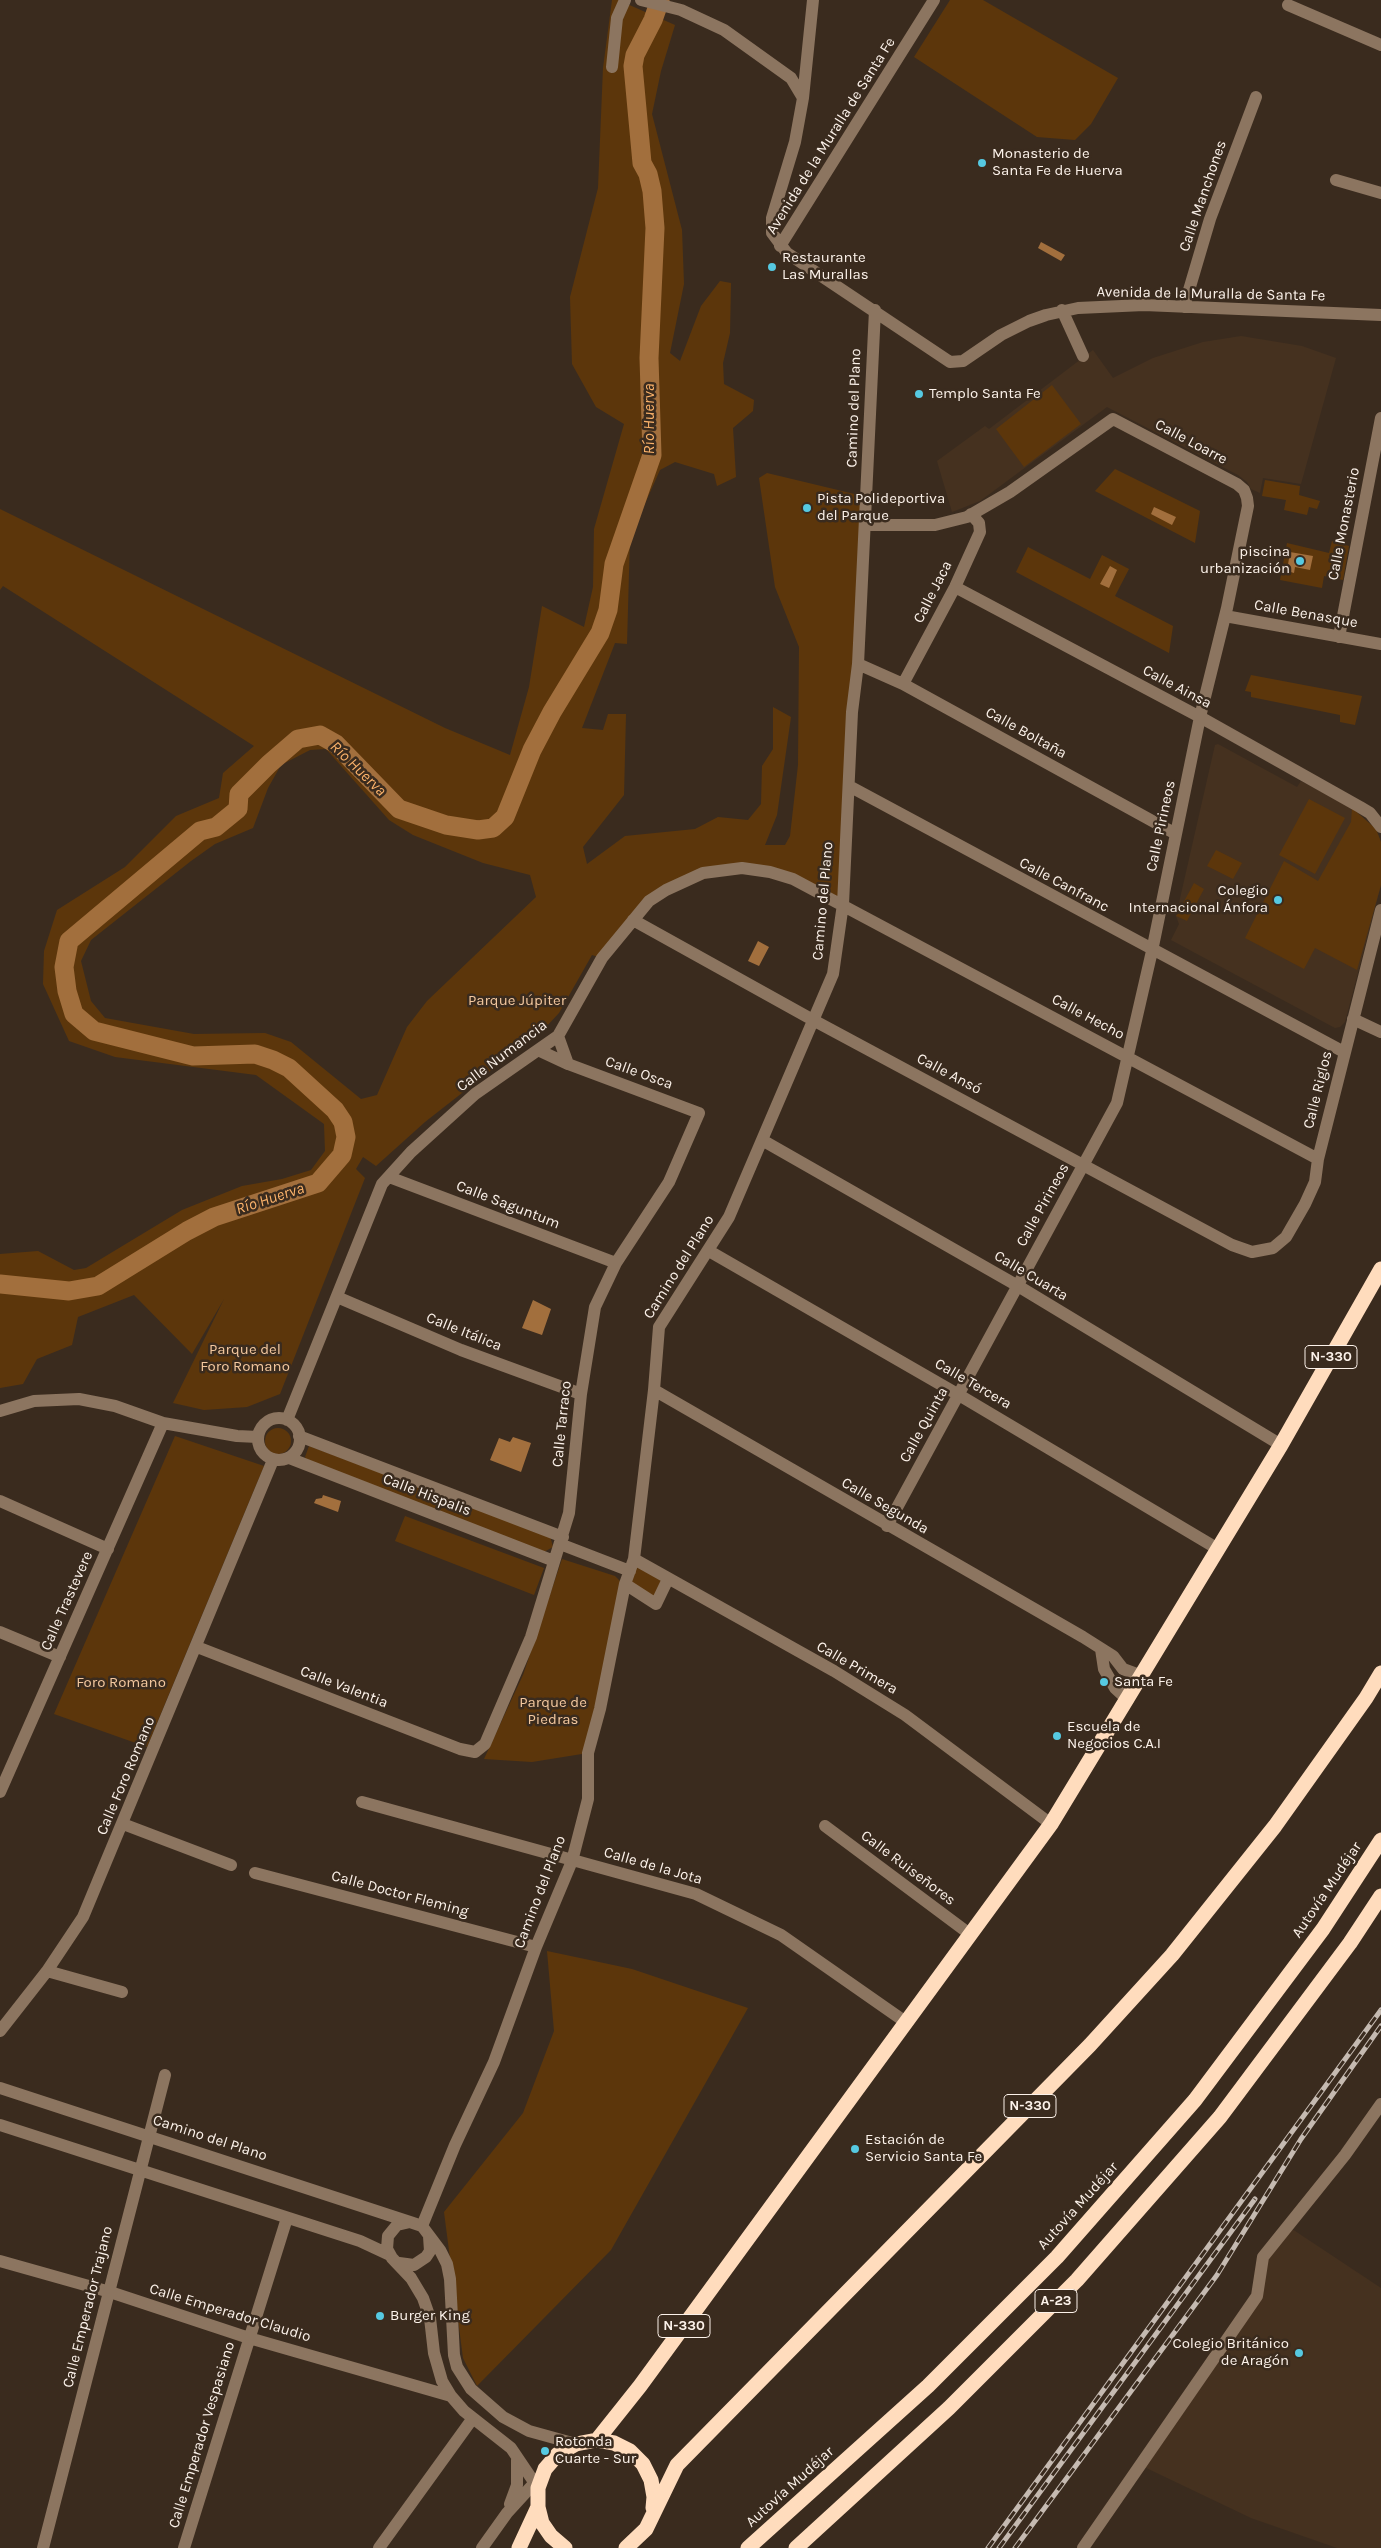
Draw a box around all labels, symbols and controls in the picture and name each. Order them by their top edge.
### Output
street label: Avenida de la Muralla de Santa Fe [763,34,899,238]
street label: Calle Manchones [1175,138,1231,254]
place label: Monasterio de Santa Fe de Huerva [992,145,1123,180]
marker: Monasterio de Santa Fe de Huerva [976,157,988,169]
place label: Restaurante Las Murallas [782,249,869,284]
marker: Restaurante Las Murallas [766,261,778,273]
street label: Avenida de la Muralla de Santa Fe [1096,283,1326,305]
street label: Camino del Plano [843,348,865,468]
water label: Río Huerva [639,384,659,454]
place label: Templo Santa Fe [929,385,1041,403]
marker: Templo Santa Fe [913,388,925,400]
street label: Calle Loarre [1152,415,1230,469]
street label: Calle Monasterio [1324,466,1364,582]
place label: Pista Polideportiva del Parque [817,490,945,525]
marker: Pista Polideportiva del Parque [801,502,813,514]
place label: piscina urbanización [1200,543,1290,578]
marker: piscina urbanización [1294,555,1306,567]
street label: Calle Jaca [910,558,956,626]
street label: Calle Benasque [1253,596,1359,632]
street label: Calle Ainsa [1139,661,1215,713]
street label: Calle Boltaña [982,703,1070,763]
water label: Río Huerva [326,737,390,801]
street label: Calle Pirineos [1143,779,1179,873]
street label: Camino del Plano [809,841,837,961]
street label: Calle Canfranc [1016,854,1112,916]
place label: Colegio Internacional Ánfora [1129,882,1268,917]
marker: Colegio Internacional Ánfora [1272,894,1284,906]
street label: Calle Hecho [1049,990,1127,1044]
park label: Parque Júpiter [468,992,566,1010]
street label: Calle Numancia [453,1016,551,1096]
street label: Calle Ansó [913,1049,985,1099]
street label: Calle Riglos [1300,1049,1336,1131]
street label: Calle Osca [603,1052,675,1094]
street label: Calle Pirineos [1013,1160,1073,1250]
street label: Calle Saguntum [454,1177,562,1233]
water label: Río Huerva [233,1179,307,1219]
street label: Camino del Plano [640,1212,718,1322]
street label: Calle Cuarta [991,1247,1071,1305]
street label: Calle Itálica [424,1309,504,1355]
park label: Parque del Foro Romano [200,1341,290,1376]
road number: N-330 [1305,1345,1357,1368]
street label: Calle Tercera [931,1355,1015,1413]
street label: Calle Tarraco [549,1380,575,1468]
street label: Calle Quinta [896,1384,952,1466]
street label: Calle Hispalis [380,1470,474,1520]
street label: Calle Segunda [838,1474,932,1538]
street label: Calle Trastevere [37,1549,97,1653]
street label: Calle Primera [813,1638,901,1698]
street label: Calle Valentia [298,1662,390,1712]
place label: Santa Fe [1114,1673,1173,1691]
park label: Foro Romano [76,1674,166,1692]
marker: Santa Fe [1098,1676,1110,1688]
park label: Parque de Piedras [519,1694,587,1729]
street label: Calle Foro Romano [93,1714,159,1838]
place label: Escuela de Negocios C.A.I [1067,1718,1161,1753]
marker: Escuela de Negocios C.A.I [1051,1730,1063,1742]
street label: Calle Ruiseñores [857,1827,959,1909]
street label: Camino del Plano [510,1833,570,1951]
street label: Autovía Mudéjar [1288,1838,1366,1942]
street label: Calle de la Jota [602,1843,704,1889]
street label: Calle Doctor Fleming [329,1867,471,1921]
road number: N-330 [1004,2094,1056,2118]
street label: Camino del Plano [151,2111,269,2165]
place label: Estación de Servicio Santa Fe [865,2131,982,2166]
marker: Estación de Servicio Santa Fe [849,2143,861,2155]
street label: Autovía Mudéjar [1034,2158,1122,2254]
street label: Calle Emperador Trajano [59,2224,117,2390]
street label: Calle Emperador Claudio [147,2280,313,2346]
road number: A-23 [1035,2290,1077,2312]
place label: Burger King [390,2307,470,2325]
marker: Burger King [374,2310,386,2322]
road number: N-330 [658,2314,710,2338]
place label: Colegio Británico de Aragón [1172,2335,1289,2370]
street label: Calle Emperador Vespasiano [165,2339,239,2531]
marker: Colegio Británico de Aragón [1293,2347,1305,2359]
place label: Rotonda Cuarte - Sur [555,2433,636,2468]
street label: Autovía Mudéjar [742,2443,838,2531]
marker: Rotonda Cuarte - Sur [539,2445,551,2457]

